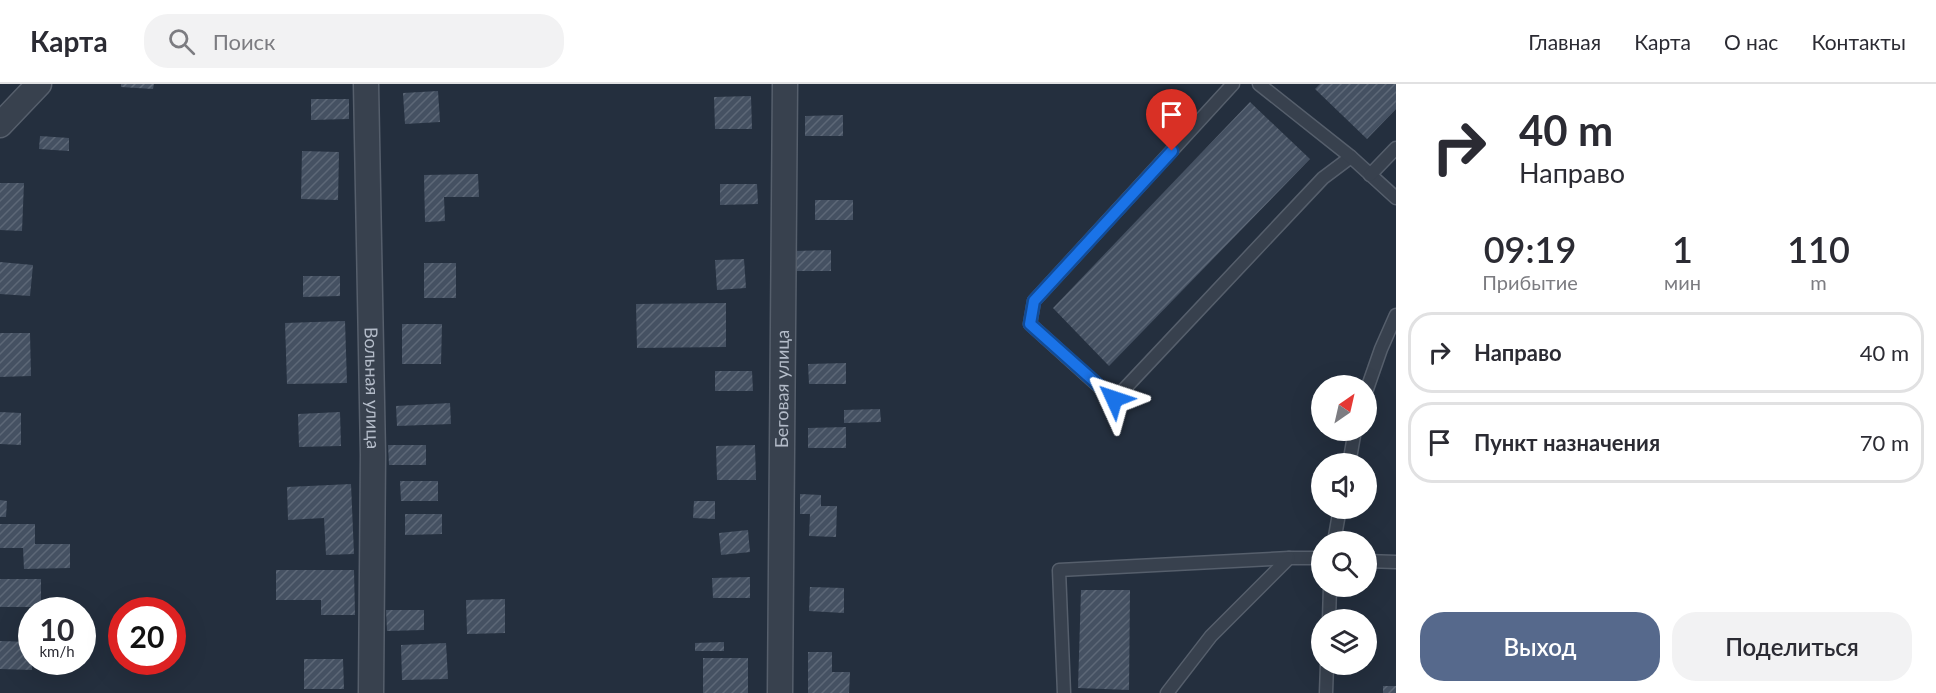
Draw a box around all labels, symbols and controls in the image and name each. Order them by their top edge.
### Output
search box [144,14,564,68]
text: Карта [30,24,108,58]
icon: search [165,25,198,58]
text: Поиск [213,28,276,55]
text: Главная [1528,29,1601,54]
text: Карта [1634,29,1691,54]
text: О нас [1724,29,1778,54]
text: Контакты [1811,29,1906,54]
pin [1146,89,1197,151]
icon: arrive [1155,98,1188,131]
text: 40 m [1519,105,1613,155]
icon: right [1420,108,1498,186]
text: Направо [1519,156,1625,189]
text: 09:19 [1484,227,1576,271]
text: 1 [1672,227,1693,271]
text: 110 [1787,227,1850,271]
text: Прибытие [1482,270,1578,294]
text: мин [1664,270,1701,294]
text: m [1810,270,1827,294]
street label: Вольная улица [361,327,385,449]
street label: Беговая улица [770,330,793,448]
icon: right [1423,336,1456,369]
text: Направо [1474,339,1562,366]
text: 40 m [1860,339,1909,366]
position arrow [1082,367,1146,431]
north arrow [1311,375,1377,441]
map controls [1311,375,1377,675]
icon: arrive [1423,426,1456,459]
text: Пункт назначения [1474,429,1660,456]
text: 70 m [1860,429,1909,456]
button: sound [1311,453,1377,519]
button: search [1311,531,1377,597]
speed limit sign: 20 [108,597,186,675]
button: layers [1311,609,1377,675]
text: 10 [40,611,74,647]
button: Выход [1420,612,1660,681]
button: Поделиться [1672,612,1912,681]
text: km/h [39,642,75,660]

